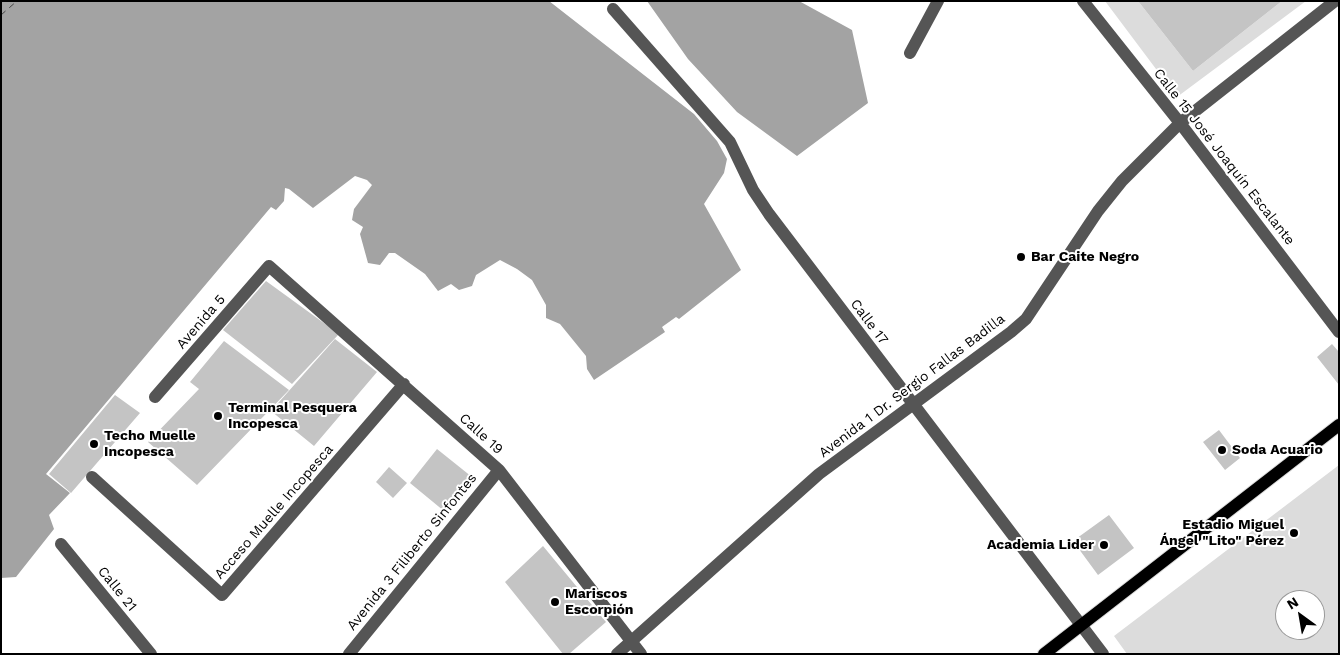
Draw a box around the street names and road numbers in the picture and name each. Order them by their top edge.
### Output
street label: Calle 15 José Joaquín Escalante [1150,65,1298,249]
street label: Avenida 5 [173,292,229,352]
street label: Calle 17 [847,296,891,348]
street label: Avenida 1 Dr. Sergio Fallas Badilla [816,311,1008,461]
street label: Calle 19 [456,410,506,458]
street label: Acceso Muelle Incopesca [211,441,337,583]
street label: Avenida 3 Filiberto Sinfontes [343,470,481,634]
street label: Calle 21 [94,563,140,615]

